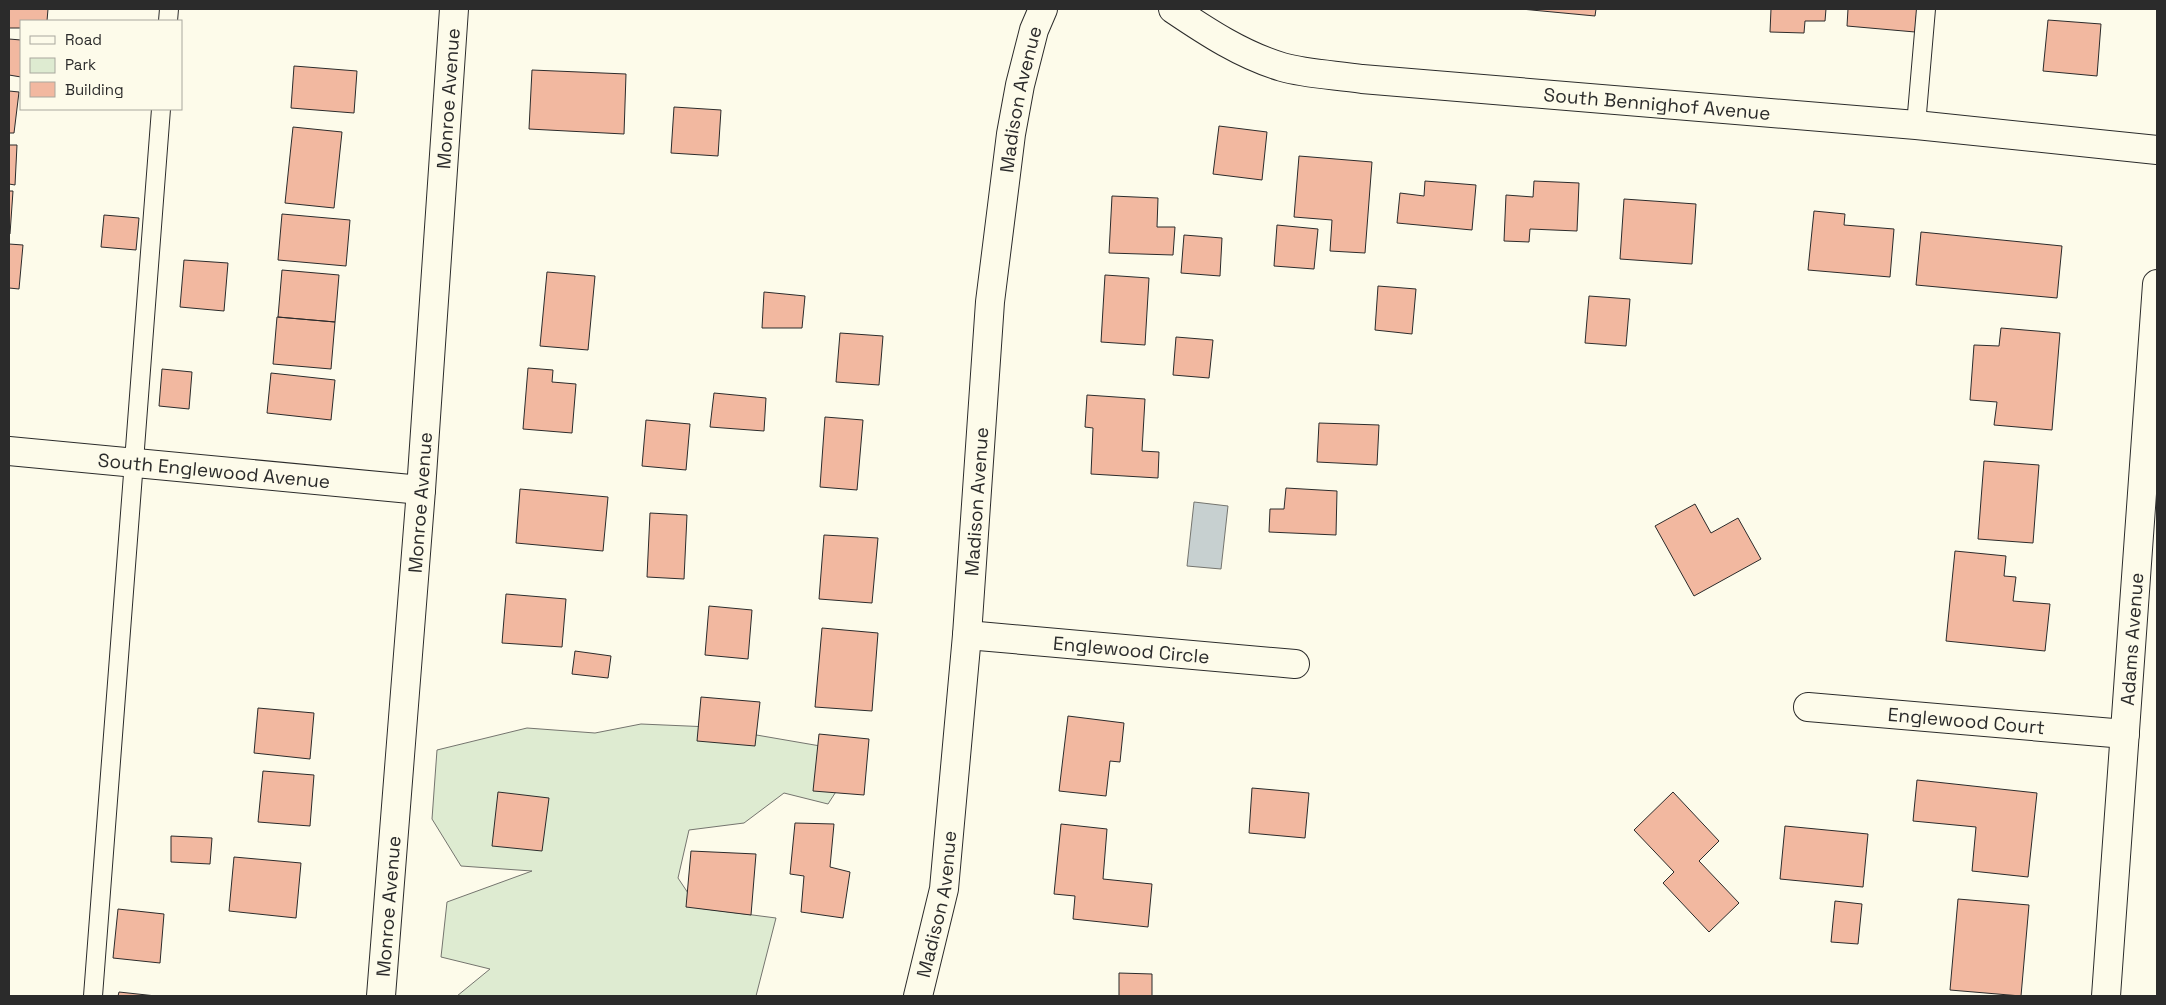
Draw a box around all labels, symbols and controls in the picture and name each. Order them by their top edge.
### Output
legend [20,20,182,110]
street label: Madison Avenue [994,23,1047,174]
street label: Monroe Avenue [431,27,465,170]
text: Road [65,30,102,49]
text: Park [65,55,96,74]
text: Building [65,80,124,99]
street label: South Bennighof Avenue [1543,82,1771,125]
street label: Madison Avenue [959,426,994,577]
street label: Monroe Avenue [402,431,437,574]
street label: South Englewood Avenue [97,447,331,494]
street label: Adams Avenue [2114,572,2149,706]
street label: Englewood Circle [1052,630,1211,669]
street label: Englewood Court [1887,701,2046,740]
street label: Madison Avenue [910,830,962,980]
street label: Monroe Avenue [370,835,406,978]

